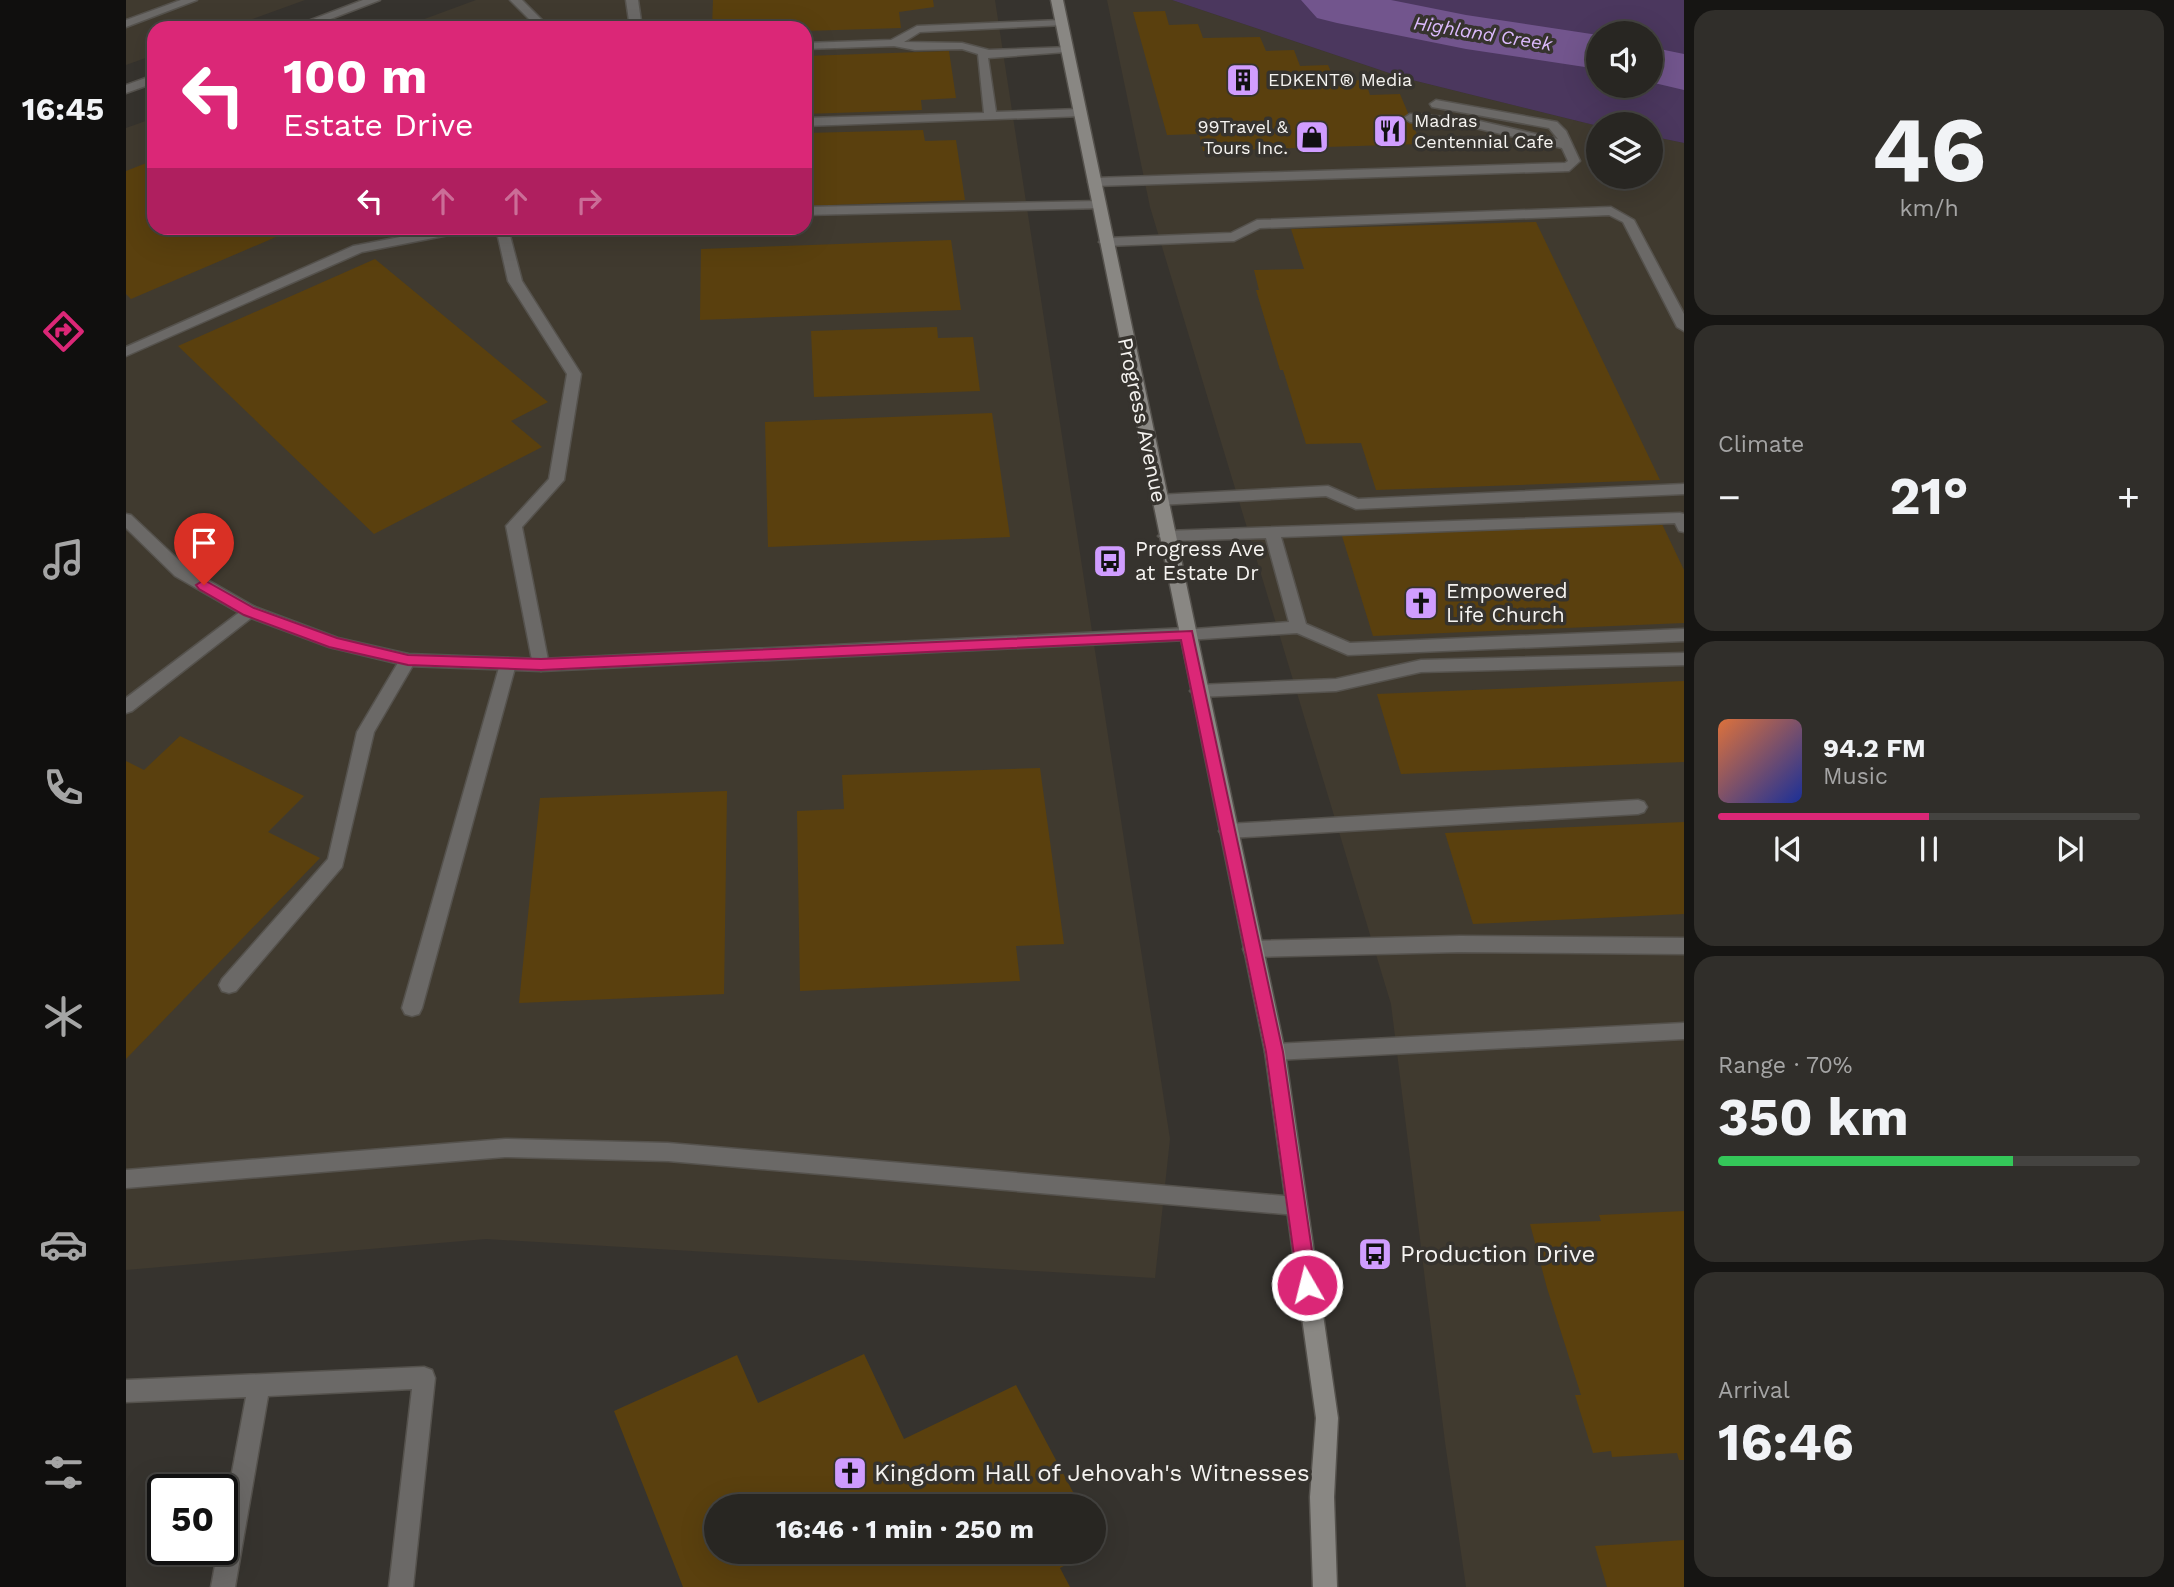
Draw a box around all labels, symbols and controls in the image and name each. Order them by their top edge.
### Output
water label: Highland Creek [1412,11,1555,56]
map controls [1586,21,1663,189]
button: sound [1586,21,1663,98]
text: 100 m [283,47,427,105]
icon: left [168,49,259,140]
building icon: EDKENT® Media [1224,61,1262,99]
place label: EDKENT® Media [1268,69,1412,90]
text: 16:45 [22,90,104,128]
text: 46 [1872,96,1986,203]
text: Estate Drive [283,106,474,144]
place label: Madras Centennial Cafe [1414,110,1554,152]
restaurant icon: Madras Centennial Cafe [1371,112,1409,150]
button: layers [1586,112,1663,189]
place label: 99Travel & Tours Inc. [1197,116,1289,158]
shop icon: 99Travel & Tours Inc. [1293,118,1331,156]
icon: left [351,182,389,220]
icon: ahead [424,182,462,220]
icon: ahead [497,182,535,220]
icon: right [570,182,608,220]
text: km/h [1899,195,1959,222]
icon: directions [39,307,88,356]
street label: Progress Avenue [1113,335,1172,505]
text: Climate [1718,431,1804,458]
text: 21° [1889,466,1969,527]
text: − [1718,475,1741,519]
text: + [2117,475,2140,519]
pin [174,513,234,585]
icon: arrive [185,524,223,562]
icon: music [39,535,88,584]
place label: Progress Ave at Estate Dr [1135,536,1265,585]
bus stop icon: Progress Ave at Estate Dr [1091,542,1129,580]
place label: Empowered Life Church [1446,578,1568,627]
church icon: Empowered Life Church [1402,584,1440,622]
text: 94.2 FM [1823,733,1926,763]
icon: phone [39,763,88,812]
text: Music [1823,763,1888,790]
icon: previous [1769,830,1807,868]
icon: pause [1910,830,1948,868]
icon: next [2051,830,2089,868]
icon: climate [39,992,88,1041]
text: Range · 70% [1718,1052,1852,1079]
text: 350 km [1718,1087,1909,1148]
icon: car [39,1220,88,1269]
bus stop icon: Production Drive [1356,1235,1394,1273]
place label: Production Drive [1400,1240,1595,1268]
position arrow [1270,1248,1344,1322]
text: Arrival [1718,1377,1790,1404]
text: 16:46 [1718,1412,1854,1473]
icon: filters [39,1448,88,1497]
church icon: Kingdom Hall of Jehovah's Witnesses [831,1454,869,1492]
place label: Kingdom Hall of Jehovah's Witnesses [874,1459,1310,1487]
speed limit sign: 50 [147,1474,238,1565]
text: 16:46 · 1 min · 250 m [776,1514,1034,1544]

